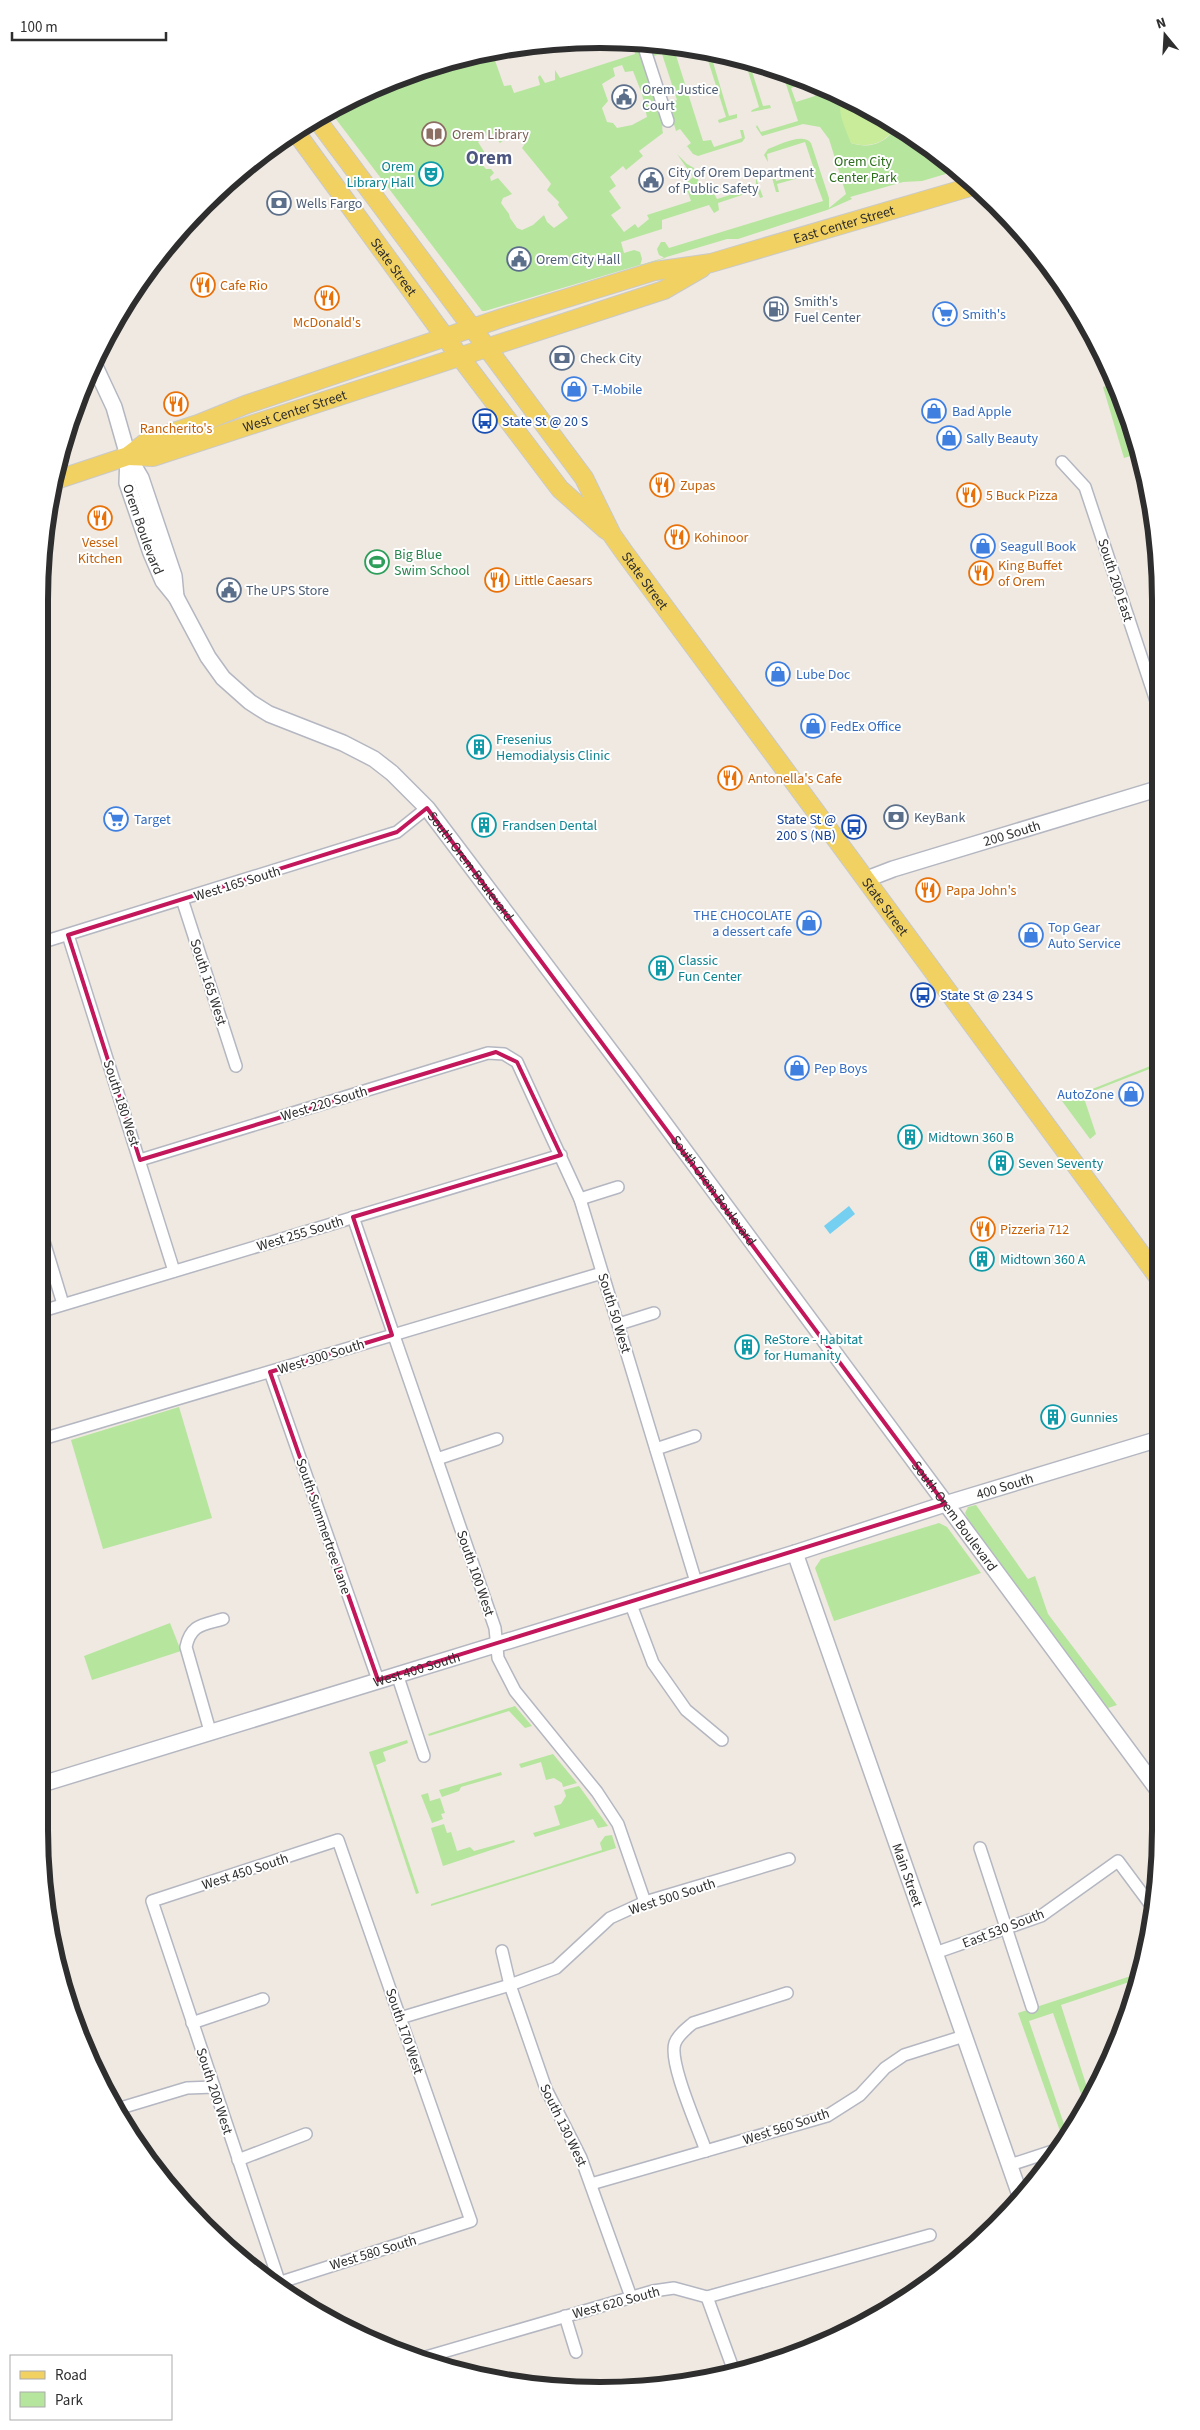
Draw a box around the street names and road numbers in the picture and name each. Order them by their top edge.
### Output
street label: East Center Street [791,201,897,249]
street label: State Street [365,234,421,301]
street label: West Center Street [240,385,350,438]
street label: Orem Boulevard [117,481,168,578]
street label: South 200 East [1092,536,1138,625]
street label: State Street [616,548,673,615]
street label: South Orem Boulevard [422,808,518,926]
street label: 200 South [981,816,1043,852]
street label: West 165 South [191,861,283,907]
street label: State Street [857,874,913,941]
street label: South 165 West [185,937,232,1028]
street label: South 180 West [98,1058,145,1149]
street label: West 220 South [278,1081,370,1127]
street label: South Orem Boulevard [665,1131,761,1250]
street label: West 255 South [254,1211,346,1257]
street label: South 50 West [592,1271,636,1356]
street label: West 300 South [275,1334,367,1380]
street label: South Summertree Lane [290,1456,356,1597]
street label: South Orem Boulevard [906,1457,1002,1576]
street label: 400 South [974,1469,1036,1505]
street label: South 100 West [451,1528,499,1619]
street label: West 400 South [371,1647,463,1693]
street label: Main Street [886,1841,927,1910]
street label: West 450 South [200,1849,291,1895]
street label: West 500 South [627,1874,718,1920]
street label: East 530 South [960,1904,1047,1954]
street label: South 170 West [380,1986,428,2077]
street label: South 200 West [191,2046,238,2137]
street label: South 130 West [534,2081,592,2170]
street label: West 560 South [741,2104,832,2150]
street label: West 580 South [327,2230,419,2276]
street label: West 620 South [570,2282,662,2324]

